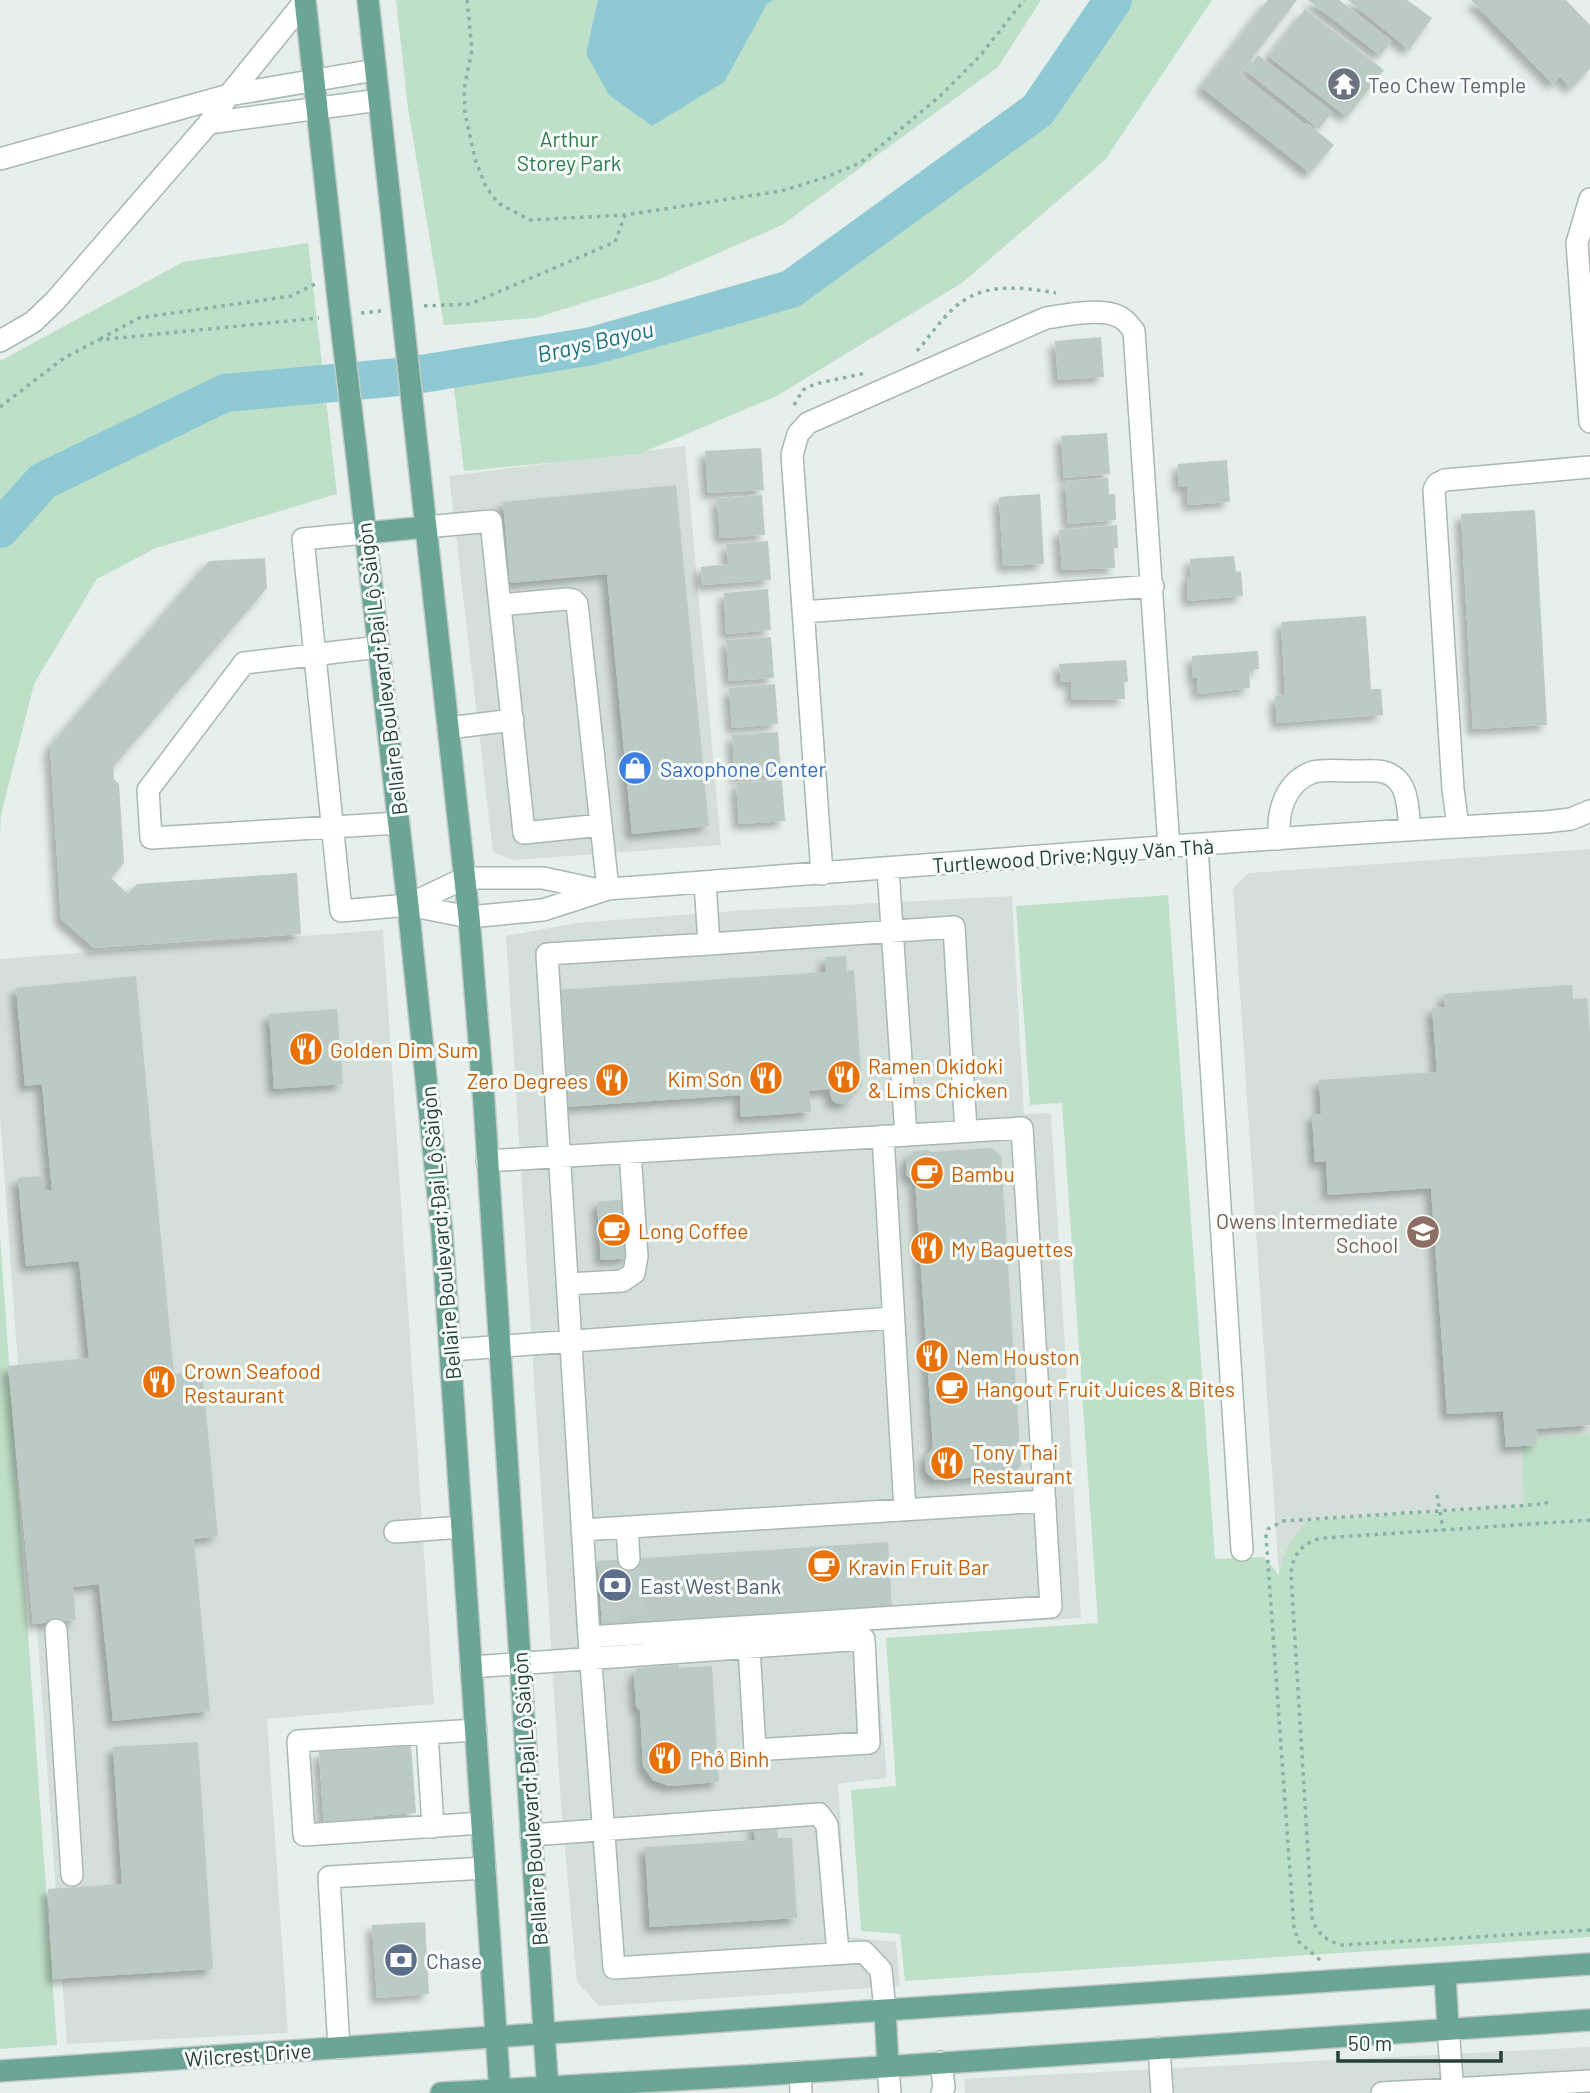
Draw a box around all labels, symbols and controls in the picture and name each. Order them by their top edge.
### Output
temple icon: Teo Chew Temple [1325,65,1363,103]
place label: Teo Chew Temple [1368,72,1526,97]
park label: Arthur Storey Park [517,126,621,175]
water label: Brays Bayou [534,314,656,368]
street label: Bellaire Boulevard;Đại Lộ Sàigòn [351,521,411,817]
shop icon: Saxophone Center [616,749,654,787]
place label: Saxophone Center [660,756,826,781]
street label: Turtlewood Drive;Ngụy Văn Thà [931,833,1215,877]
restaurant icon: Golden Dim Sum [287,1030,325,1068]
place label: Golden Dim Sum [330,1037,478,1062]
place label: Ramen Okidoki & Lims Chicken [868,1053,1008,1102]
restaurant icon: Ramen Okidoki & Lims Chicken [825,1058,863,1096]
restaurant icon: Kim Sơn [747,1059,785,1097]
restaurant icon: Zero Degrees [593,1061,631,1099]
place label: Kim Sơn [667,1066,742,1091]
place label: Zero Degrees [467,1068,588,1093]
street label: Bellaire Boulevard;Đại Lộ Sàigòn [415,1085,465,1381]
cafe icon: Bambu [908,1154,946,1192]
place label: Bambu [951,1161,1015,1186]
place label: Owens Intermediate School [1216,1208,1398,1257]
cafe icon: Long Coffee [595,1211,633,1249]
school or university icon: Owens Intermediate School [1404,1213,1442,1251]
place label: Long Coffee [638,1218,749,1243]
restaurant icon: My Baguettes [908,1229,946,1267]
place label: My Baguettes [951,1236,1073,1261]
restaurant icon: Nem Houston [913,1337,951,1375]
place label: Nem Houston [956,1344,1080,1369]
place label: Crown Seafood Restaurant [184,1358,321,1407]
restaurant icon: Crown Seafood Restaurant [140,1363,178,1401]
cafe icon: Hangout Fruit Juices & Bites [933,1369,971,1407]
place label: Hangout Fruit Juices & Bites [976,1376,1235,1401]
place label: Tony Thai Restaurant [972,1439,1073,1488]
restaurant icon: Tony Thai Restaurant [928,1444,966,1482]
cafe icon: Kravin Fruit Bar [805,1547,843,1585]
place label: Kravin Fruit Bar [848,1554,989,1579]
bank icon: East West Bank [596,1566,634,1604]
place label: East West Bank [640,1573,781,1598]
street label: Bellaire Boulevard;Đại Lộ Sàigòn [506,1651,552,1947]
restaurant icon: Phở Bình [646,1739,684,1777]
place label: Phở Bình [690,1746,769,1771]
bank icon: Chase [382,1941,420,1979]
place label: Chase [426,1948,482,1973]
scale bar [1338,2020,1501,2064]
text: 50 m [1348,2030,1392,2055]
street label: Wilcrest Drive [184,2037,312,2071]

